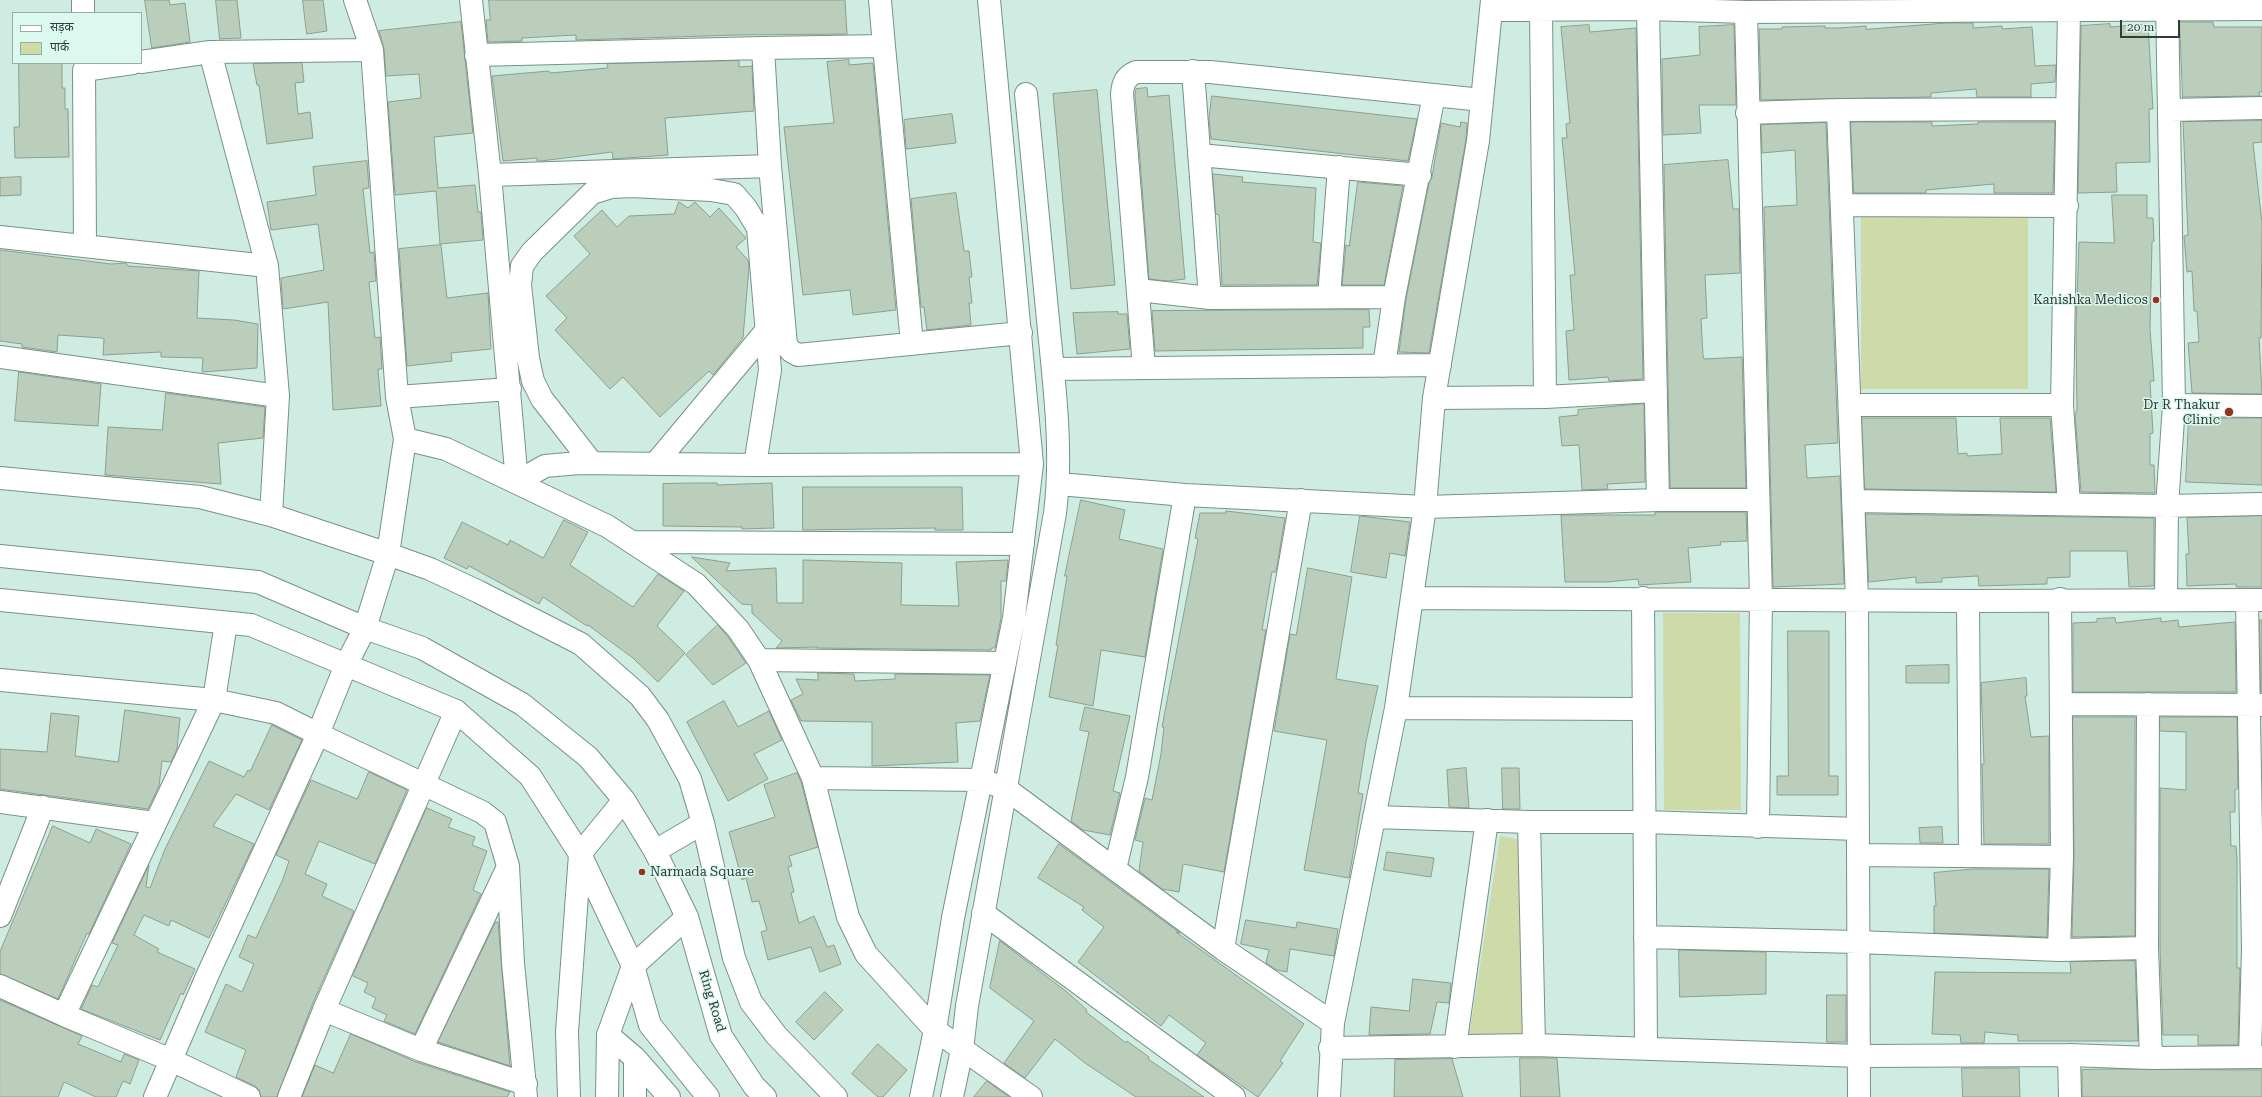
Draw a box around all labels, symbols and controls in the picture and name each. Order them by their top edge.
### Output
legend [12,12,142,64]
scale bar [2122,12,2182,38]
text: सड़क [50,20,74,34]
text: 20 m [2127,20,2154,34]
text: पार्क [50,40,69,54]
place label: Kanishka Medicos [2033,292,2148,308]
marker: Kanishka Medicos [2151,295,2161,305]
place label: Dr R Thakur Clinic [2143,397,2220,428]
marker: Dr R Thakur Clinic [2223,406,2235,418]
place label: Narmada Square [650,864,754,880]
marker: Narmada Square [637,867,647,877]
street label: Ring Road [695,968,729,1034]

